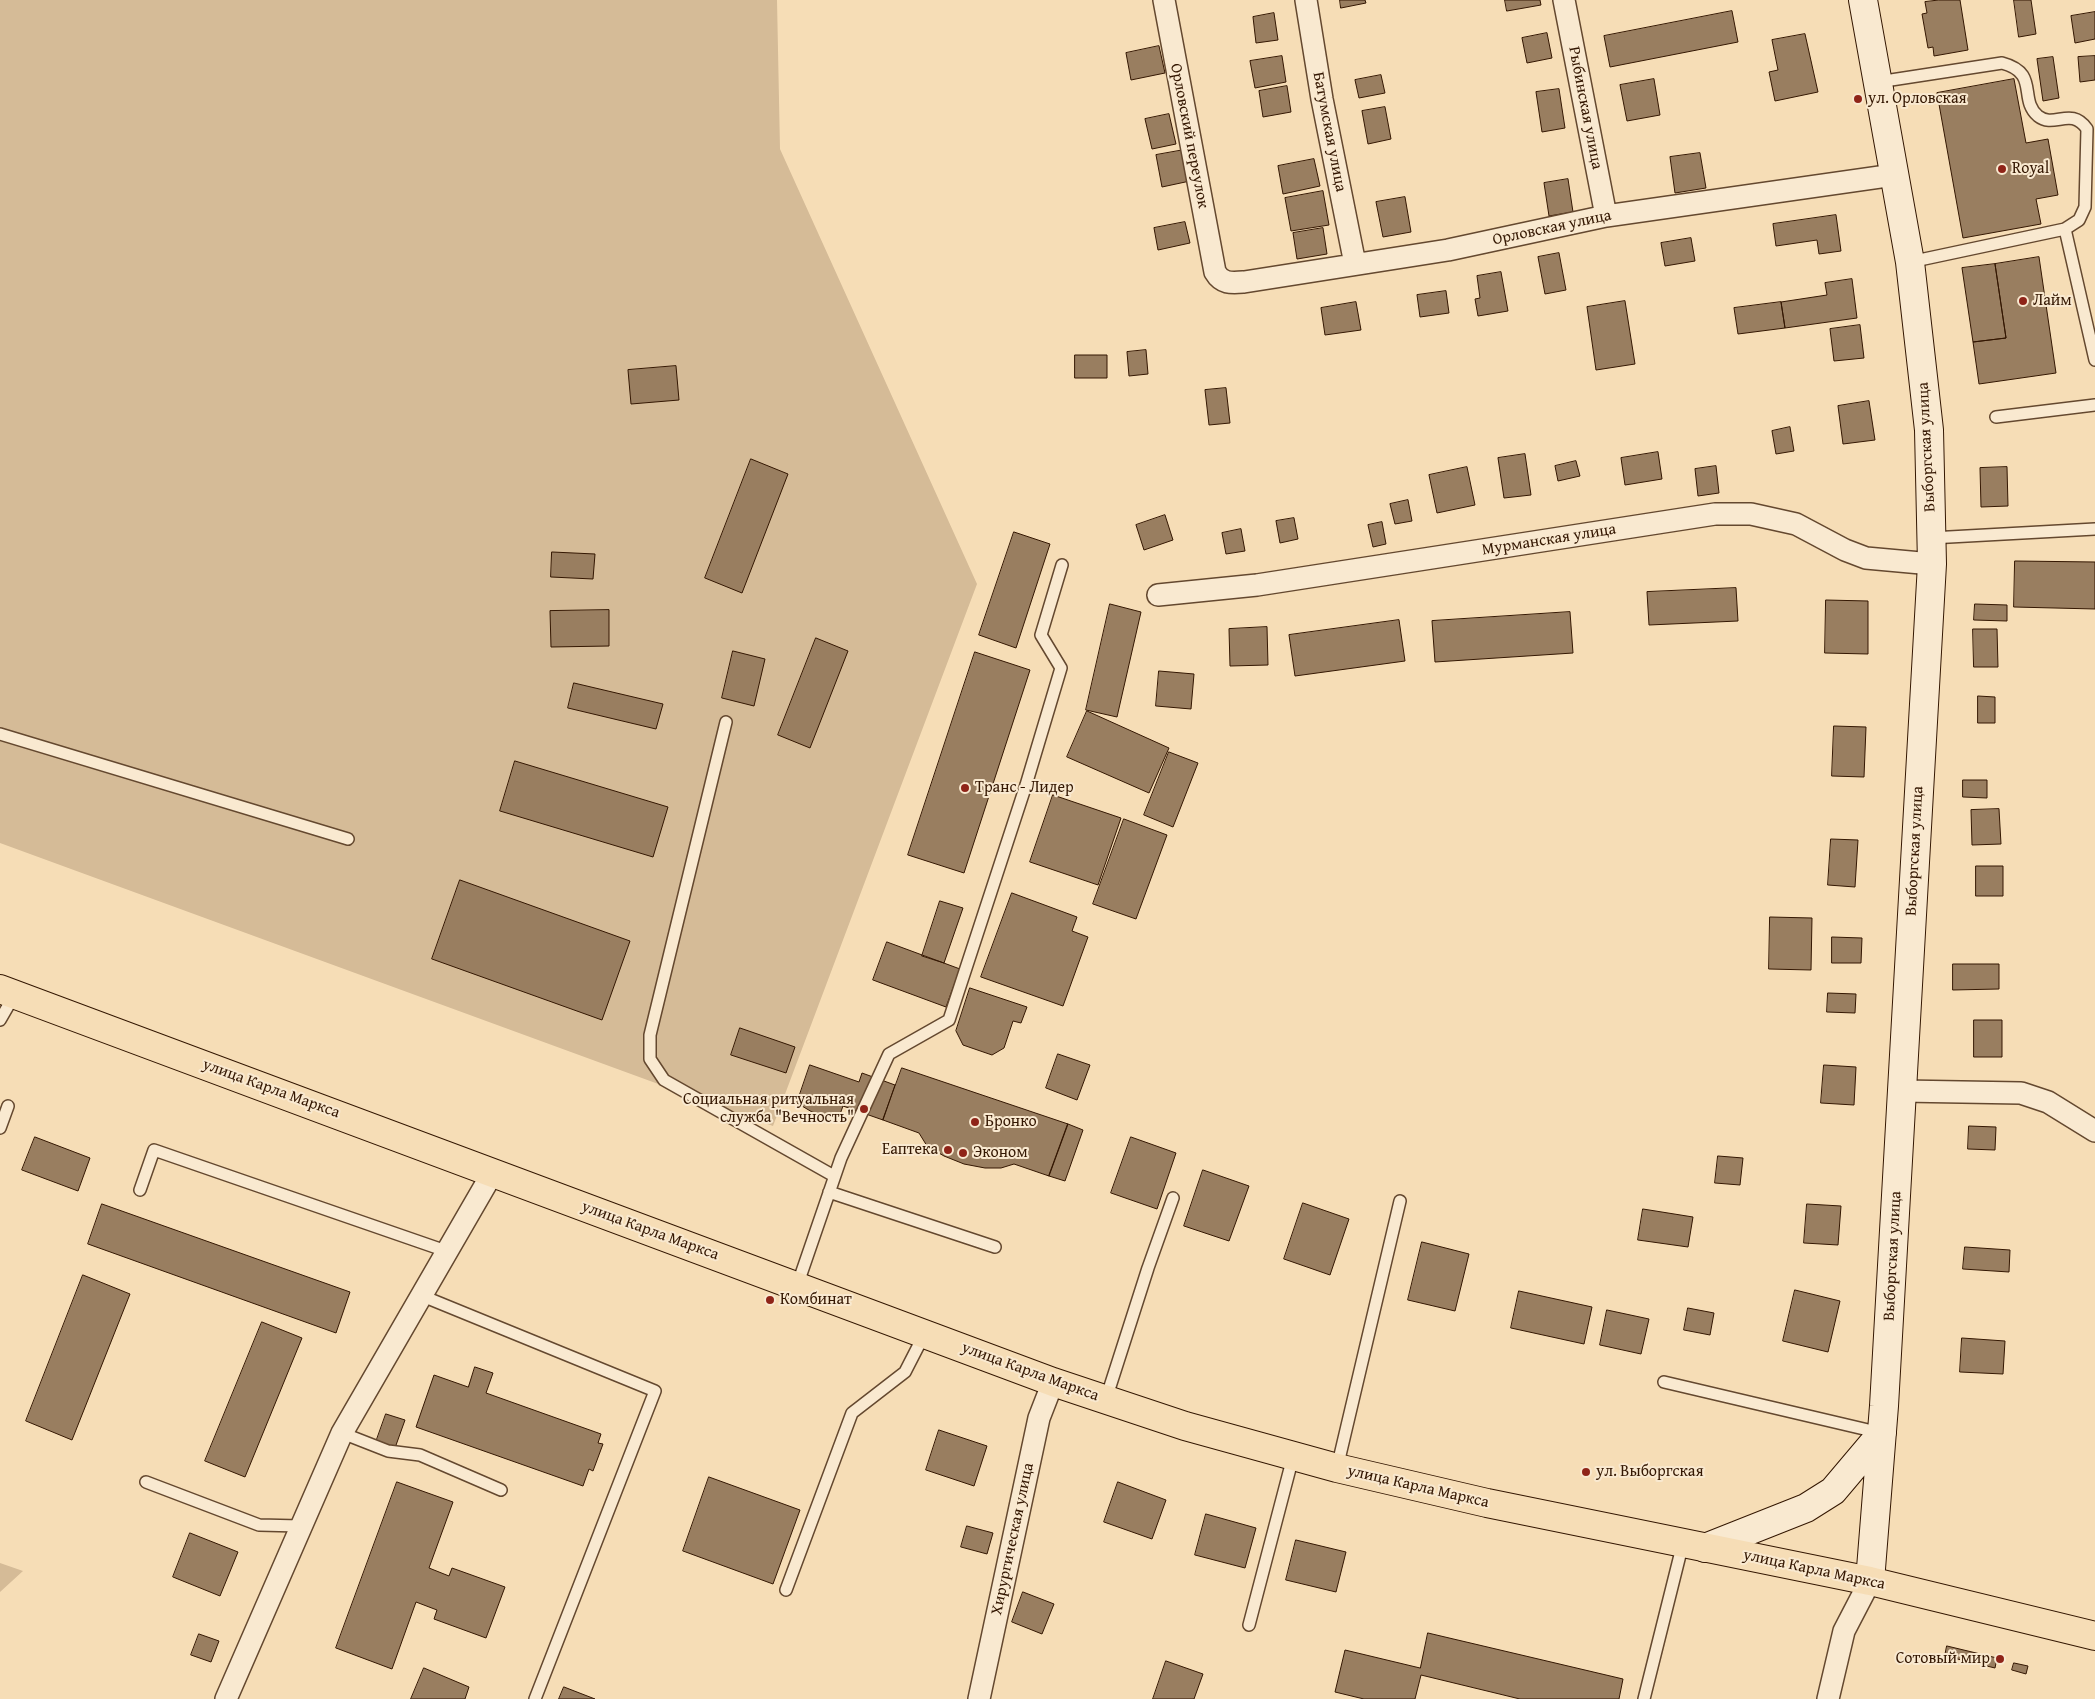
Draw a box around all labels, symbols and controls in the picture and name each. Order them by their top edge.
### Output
street label: Рыбинская улица [1564,45,1606,171]
street label: Орловский переулок [1166,62,1212,210]
street label: Батумская улица [1308,70,1350,194]
place label: ул. Орловская [1868,89,1967,109]
marker: ул. Орловская [1852,93,1864,105]
place label: Royal [2012,159,2049,179]
marker: Royal [1996,163,2008,175]
street label: Орловская улица [1491,206,1613,250]
place label: Лайм [2033,291,2072,311]
marker: Лайм [2017,295,2029,307]
street label: Выборгская улица [1914,382,1940,512]
street label: Мурманская улица [1481,520,1617,560]
place label: Транс - Лидер [975,778,1074,798]
marker: Транс - Лидер [959,782,971,794]
street label: Выборгская улица [1902,786,1928,916]
street label: улица Карла Маркса [200,1055,342,1123]
place label: Социальная ритуальная служба "Вечность" [683,1090,854,1128]
marker: Социальная ритуальная служба "Вечность" [858,1103,870,1115]
place label: Бронко [985,1112,1037,1132]
marker: Бронко [969,1116,981,1128]
place label: Еаптека [882,1140,938,1160]
place label: Эконом [973,1143,1028,1163]
marker: Еаптека [942,1144,954,1156]
marker: Эконом [957,1147,969,1159]
street label: Выборгская улица [1880,1191,1906,1321]
street label: улица Карла Маркса [579,1197,721,1265]
place label: Комбинат [780,1290,852,1310]
marker: Комбинат [764,1294,776,1306]
street label: улица Карла Маркса [959,1338,1101,1406]
street label: Хирургическая улица [987,1461,1039,1617]
street label: улица Карла Маркса [1345,1461,1491,1513]
place label: ул. Выборгская [1596,1462,1704,1482]
marker: ул. Выборгская [1580,1466,1592,1478]
street label: улица Карла Маркса [1741,1546,1887,1594]
place label: Сотовый мир [1896,1649,1990,1669]
marker: Сотовый мир [1994,1653,2006,1665]

